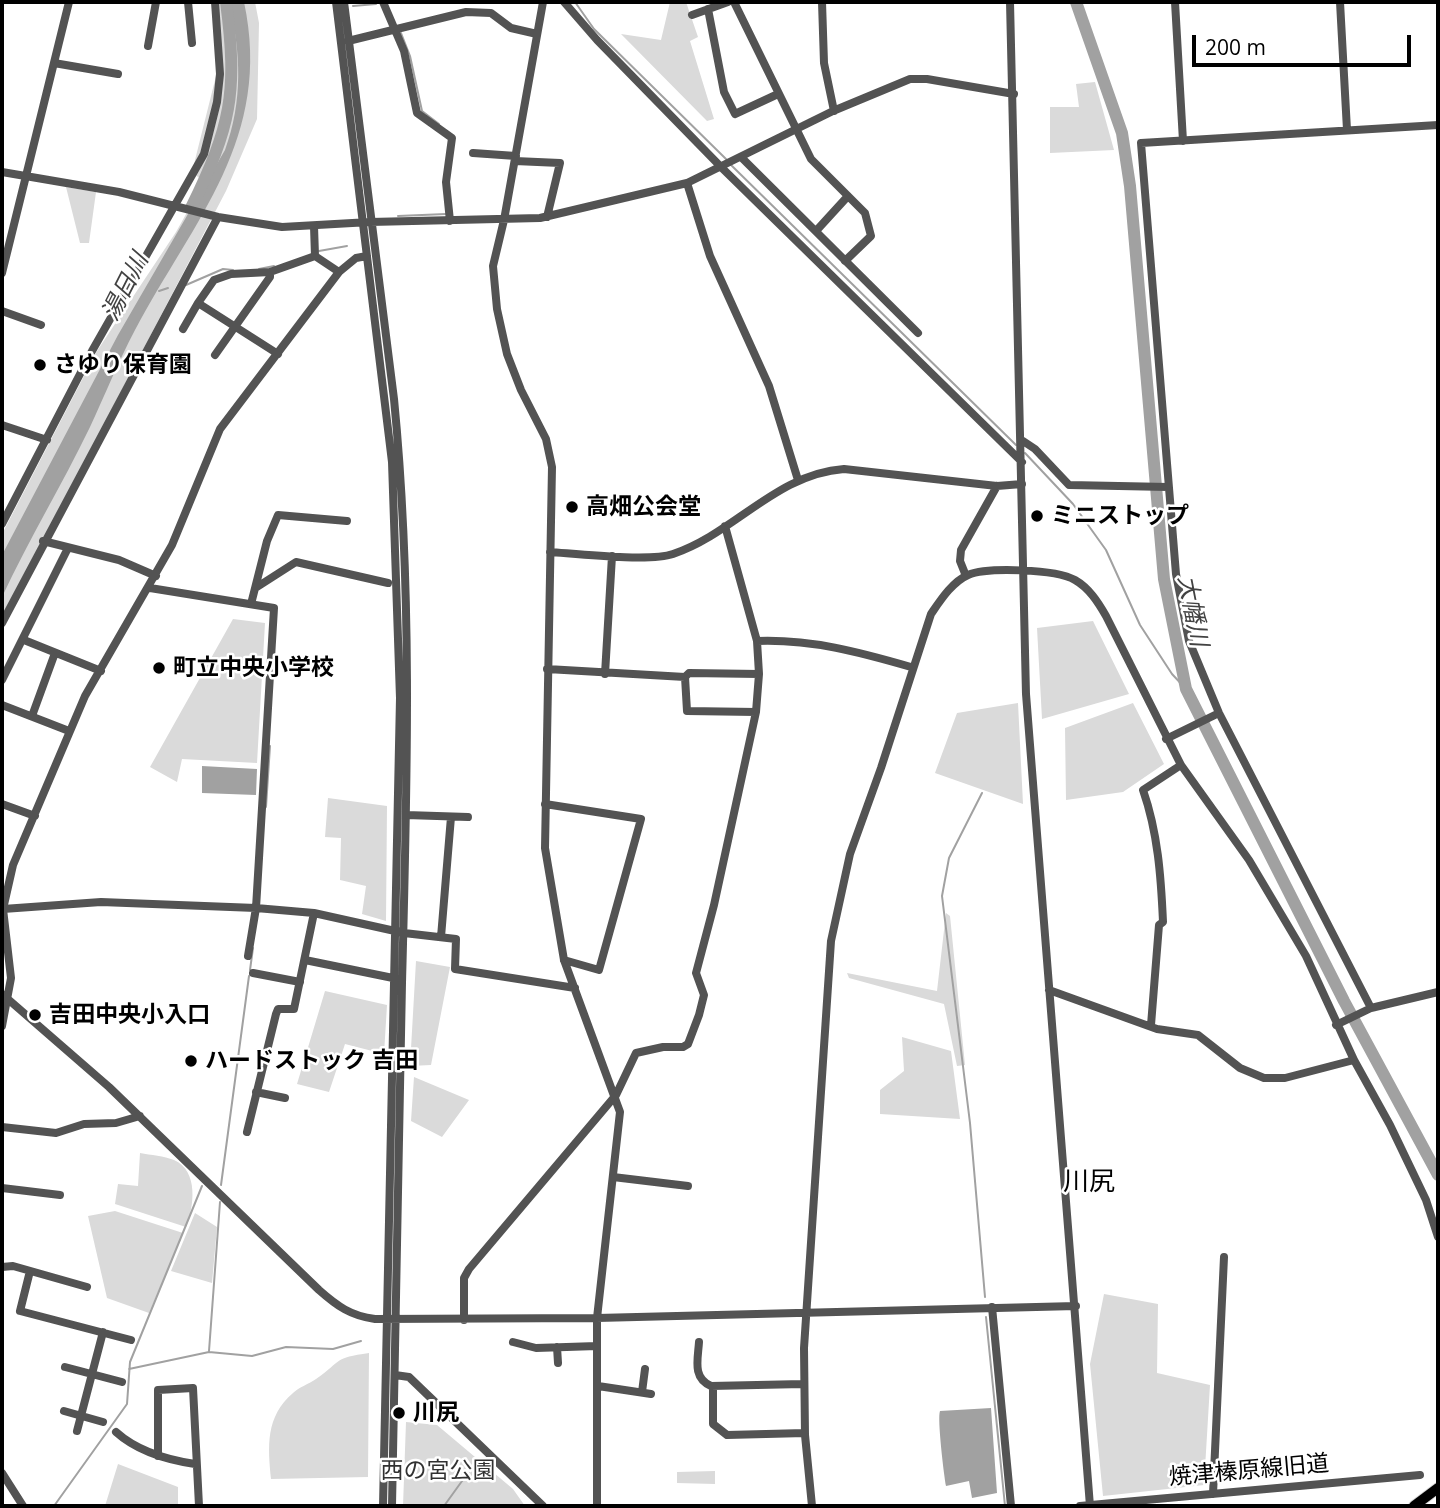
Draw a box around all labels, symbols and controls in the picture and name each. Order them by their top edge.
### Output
scale bar [1195,21,1414,65]
text: 200 m [1205,33,1266,61]
water label: 湯日川 [97,248,155,326]
place label: さゆり保育園 [54,351,192,379]
marker: さゆり保育園 [32,357,48,373]
place label: 高畑公会堂 [586,493,701,521]
marker: 高畑公会堂 [564,499,580,515]
place label: ミニストップ [1051,502,1189,530]
marker: ミニストップ [1029,508,1045,524]
water label: 大幡川 [1171,573,1213,649]
place label: 町立中央小学校 [173,654,334,682]
marker: 町立中央小学校 [151,660,167,676]
place label: 吉田中央小入口 [49,1001,210,1029]
marker: 吉田中央小入口 [27,1007,43,1023]
place label: ハードストック 吉田 [205,1047,418,1075]
marker: ハードストック 吉田 [183,1053,199,1069]
district label: 川尻 [1063,1167,1115,1199]
place label: 川尻 [413,1399,459,1427]
marker: 川尻 [391,1405,407,1421]
street label: 焼津榛原線旧道 [1168,1450,1330,1492]
park label: 西の宮公園 [381,1457,495,1485]

